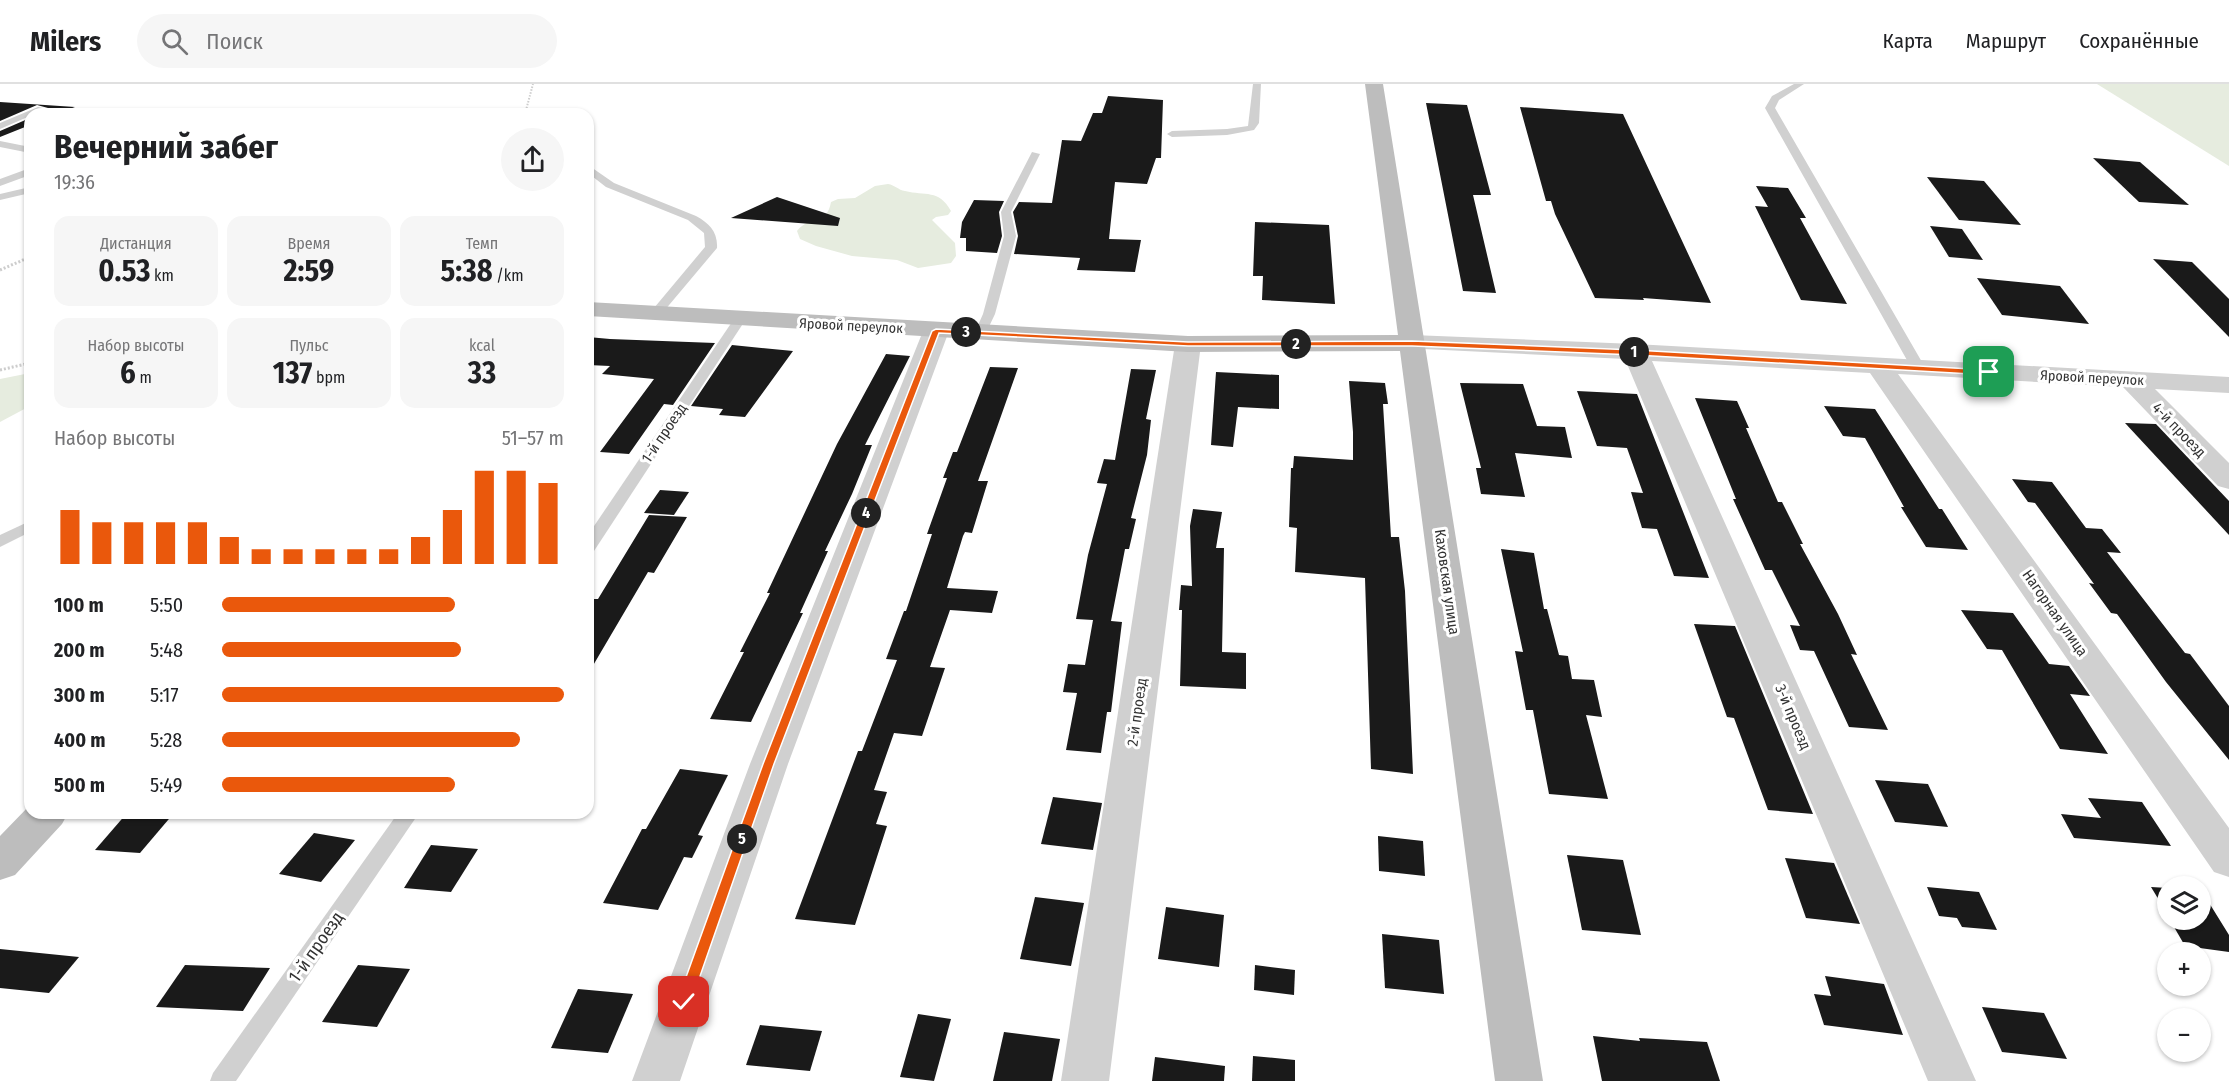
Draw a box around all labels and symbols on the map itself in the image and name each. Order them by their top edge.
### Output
street label: Яровой переулок [799,315,904,337]
pin: 3 [951,317,981,347]
pin: 2 [1281,329,1311,359]
pin: 1 [1619,337,1649,367]
pin [1963,346,2014,397]
street label: Яровой переулок [2040,367,2145,389]
street label: 4-й проезд [2148,399,2210,461]
street label: 1-й проезд [638,400,690,466]
pin: 4 [851,498,881,528]
street label: Каховская улица [1431,528,1463,636]
street label: Нагорная улица [2018,566,2092,660]
street label: 2-й проезд [1123,677,1151,747]
street label: 3-й проезд [1771,682,1815,752]
pin: 5 [727,824,757,854]
street label: 1-й проезд [284,907,348,987]
pin [658,976,709,1027]

